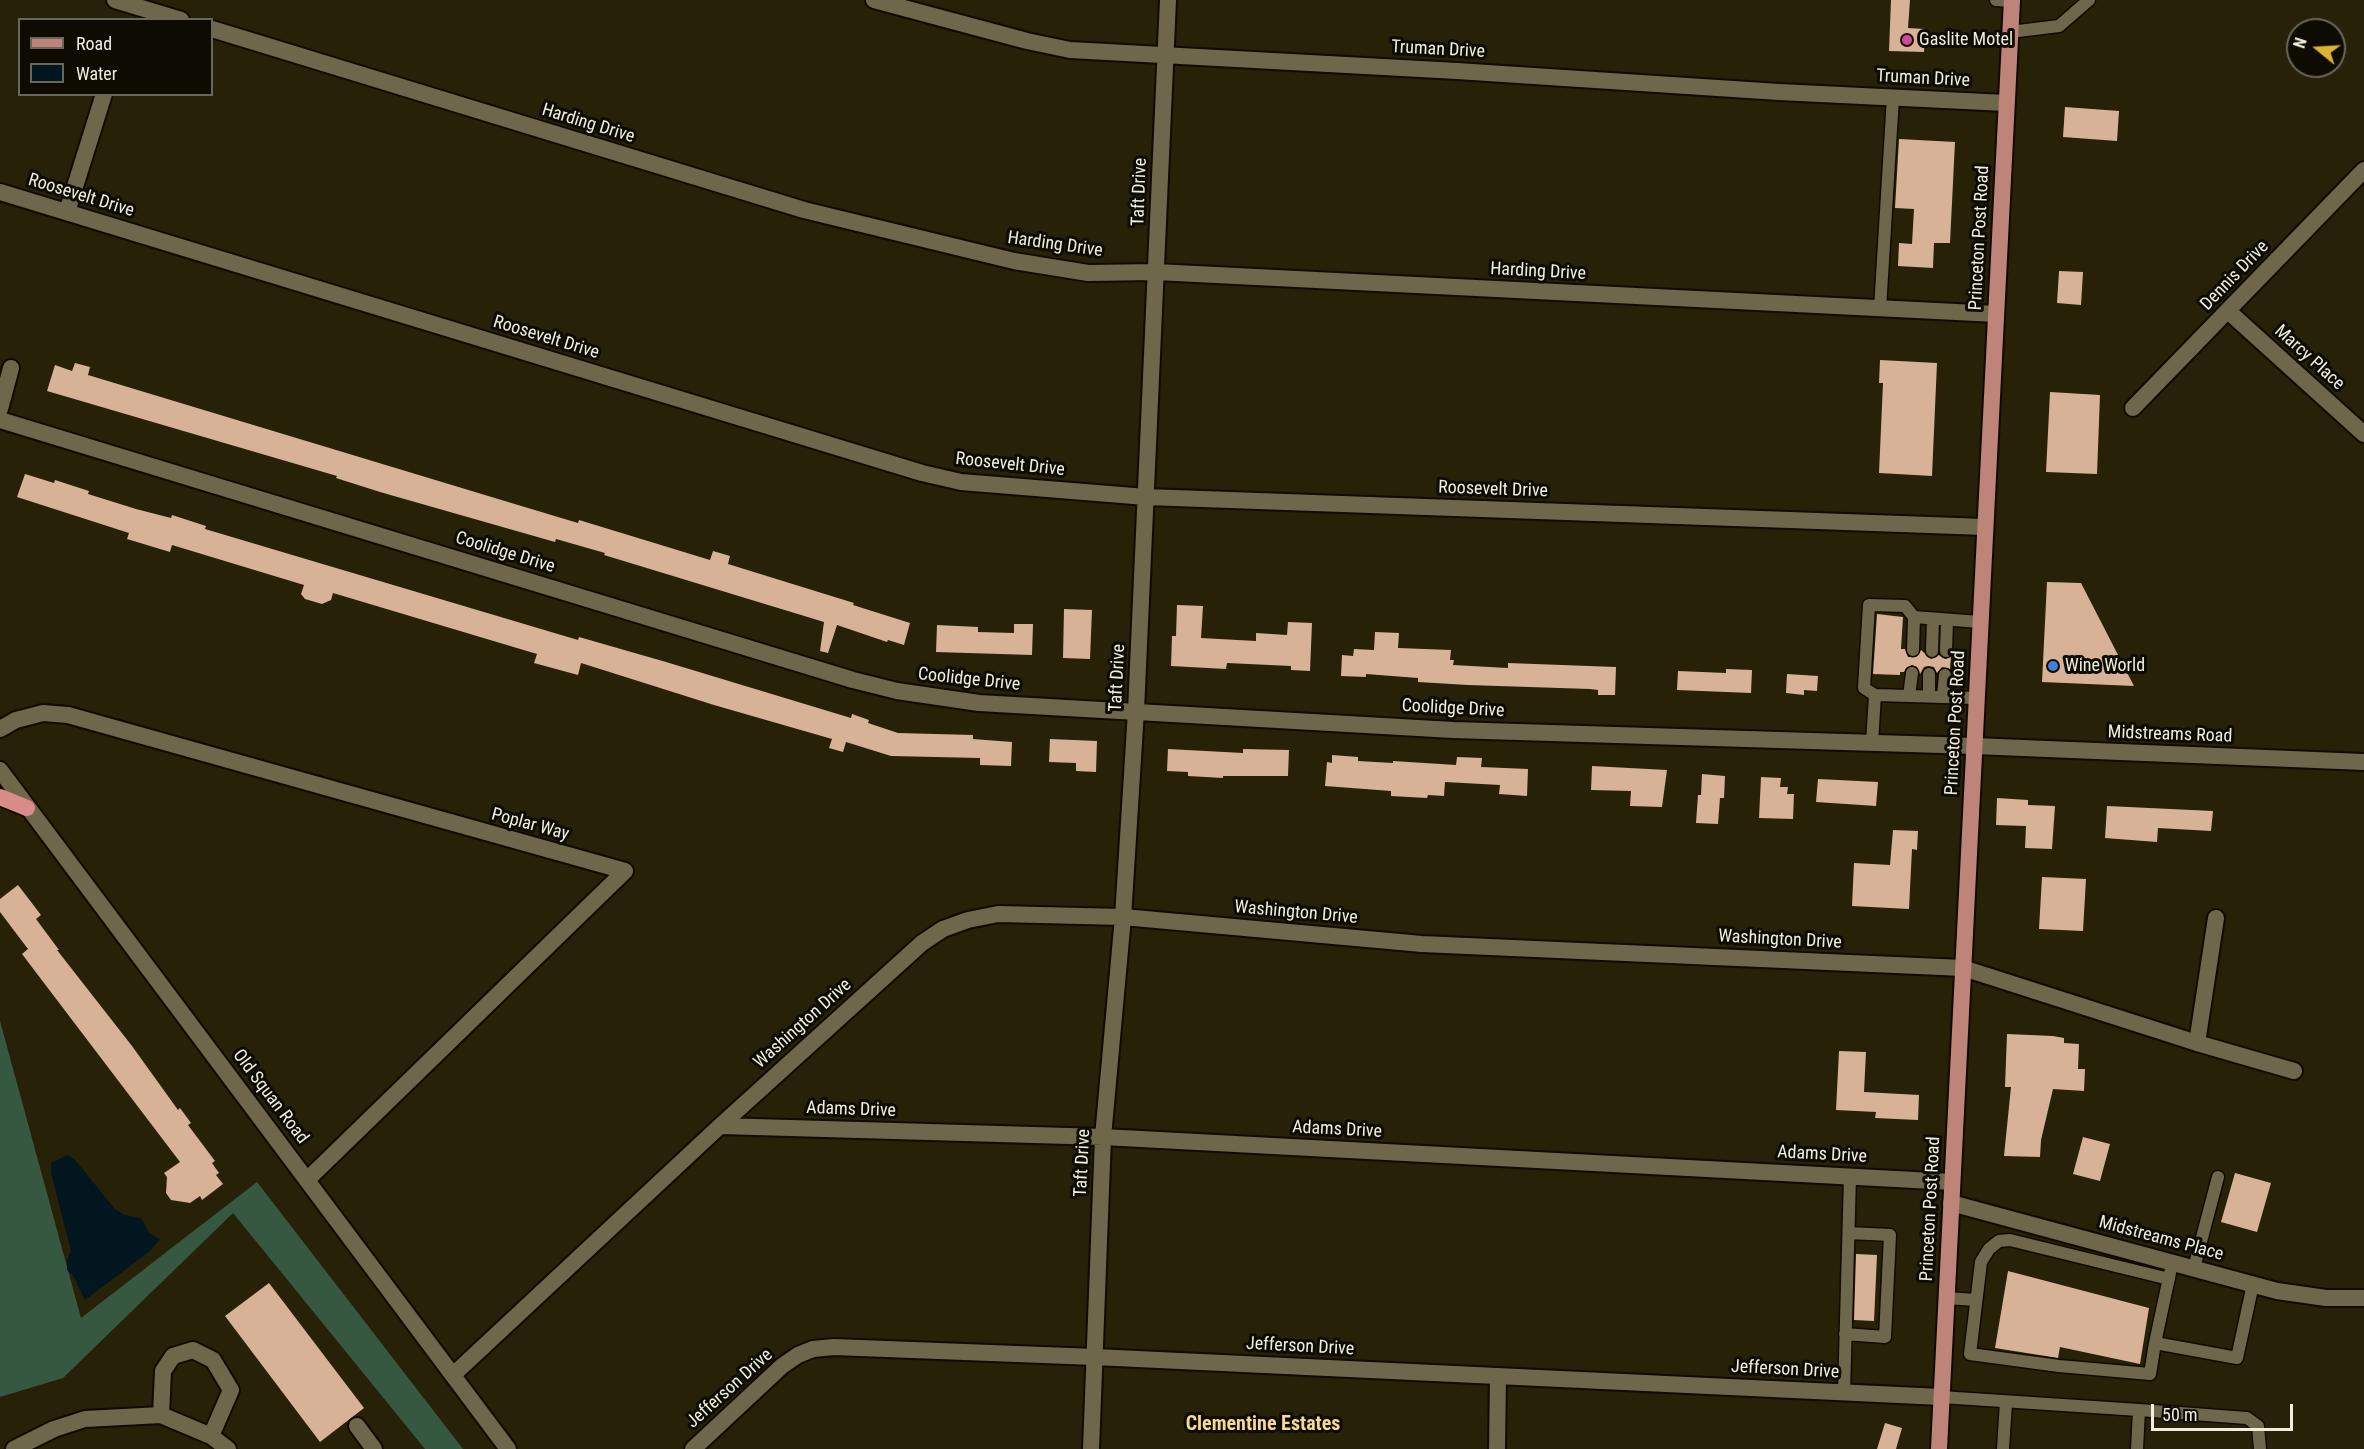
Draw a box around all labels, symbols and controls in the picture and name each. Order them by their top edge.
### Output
legend [18,18,213,96]
north arrow [2286,18,2346,78]
place label: Gaslite Motel [1919,29,2013,51]
text: Road [76,33,112,54]
marker: Gaslite Motel [1900,33,1914,47]
text: N [2290,35,2311,51]
street label: Truman Drive [1391,37,1485,63]
text: Water [76,63,117,84]
street label: Truman Drive [1876,66,1970,92]
street label: Harding Drive [539,100,637,148]
street label: Taft Drive [1128,158,1152,226]
street label: Princeton Post Road [1965,165,1995,311]
street label: Roosevelt Drive [25,170,137,222]
street label: Harding Drive [1006,228,1104,262]
street label: Dennis Drive [2196,237,2274,315]
street label: Harding Drive [1490,259,1586,285]
street label: Roosevelt Drive [490,312,602,364]
street label: Marcy Place [2269,321,2349,395]
street label: Roosevelt Drive [954,449,1066,481]
street label: Roosevelt Drive [1438,477,1548,503]
street label: Coolidge Drive [453,528,557,578]
street label: Taft Drive [1105,643,1131,713]
street label: Princeton Post Road [1941,650,1971,796]
place label: Wine World [2065,655,2145,677]
marker: Wine World [2046,659,2060,673]
street label: Coolidge Drive [917,664,1021,696]
street label: Coolidge Drive [1401,696,1505,722]
street label: Midstreams Road [2107,722,2233,748]
street label: Poplar Way [489,804,571,846]
street label: Washington Drive [1233,897,1359,929]
street label: Washington Drive [1718,926,1842,954]
street label: Washington Drive [750,975,856,1073]
street label: Old Squan Road [227,1046,313,1148]
street label: Adams Drive [806,1098,896,1122]
street label: Adams Drive [1292,1117,1382,1143]
street label: Taft Drive [1070,1128,1096,1198]
street label: Princeton Post Road [1916,1136,1946,1282]
street label: Adams Drive [1777,1142,1867,1168]
street label: Midstreams Place [2096,1212,2226,1266]
street label: Jefferson Drive [1245,1333,1355,1361]
street label: Jefferson Drive [683,1345,777,1433]
street label: Jefferson Drive [1730,1356,1840,1384]
scale bar [2154,1392,2296,1430]
text: 50 m [2162,1404,2197,1425]
district label: Clementine Estates [1186,1413,1340,1437]

